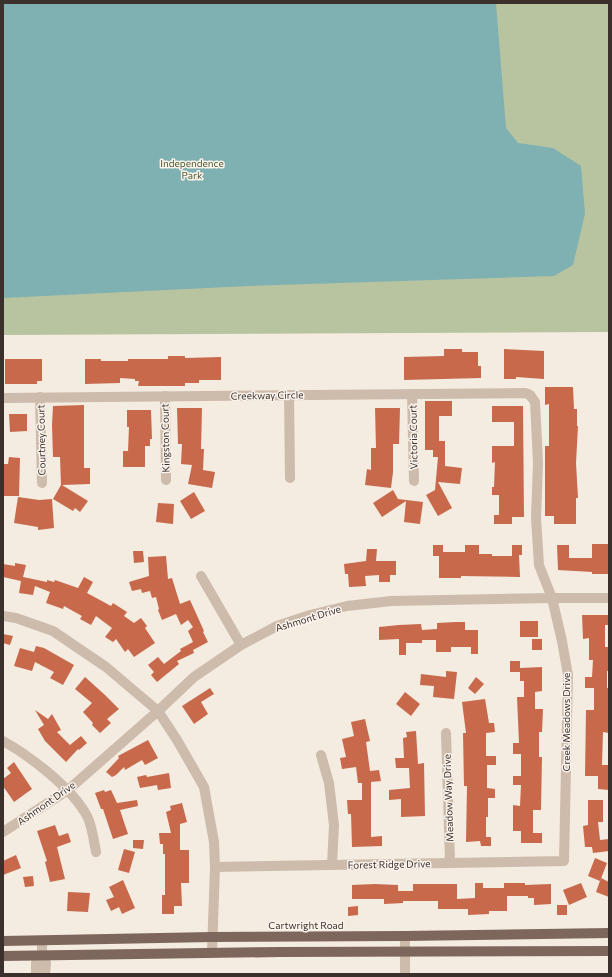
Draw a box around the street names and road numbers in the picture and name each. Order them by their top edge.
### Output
street label: Creekway Circle [231,388,303,402]
street label: Kingston Court [158,403,172,473]
street label: Courtney Court [34,404,48,476]
street label: Victoria Court [406,405,420,469]
street label: Ashmont Drive [274,602,342,634]
street label: Creek Meadows Drive [560,673,572,771]
street label: Meadow Way Drive [440,754,456,842]
street label: Ashmont Drive [15,779,77,827]
street label: Forest Ridge Drive [347,857,431,871]
street label: Cartwright Road [268,919,344,931]

